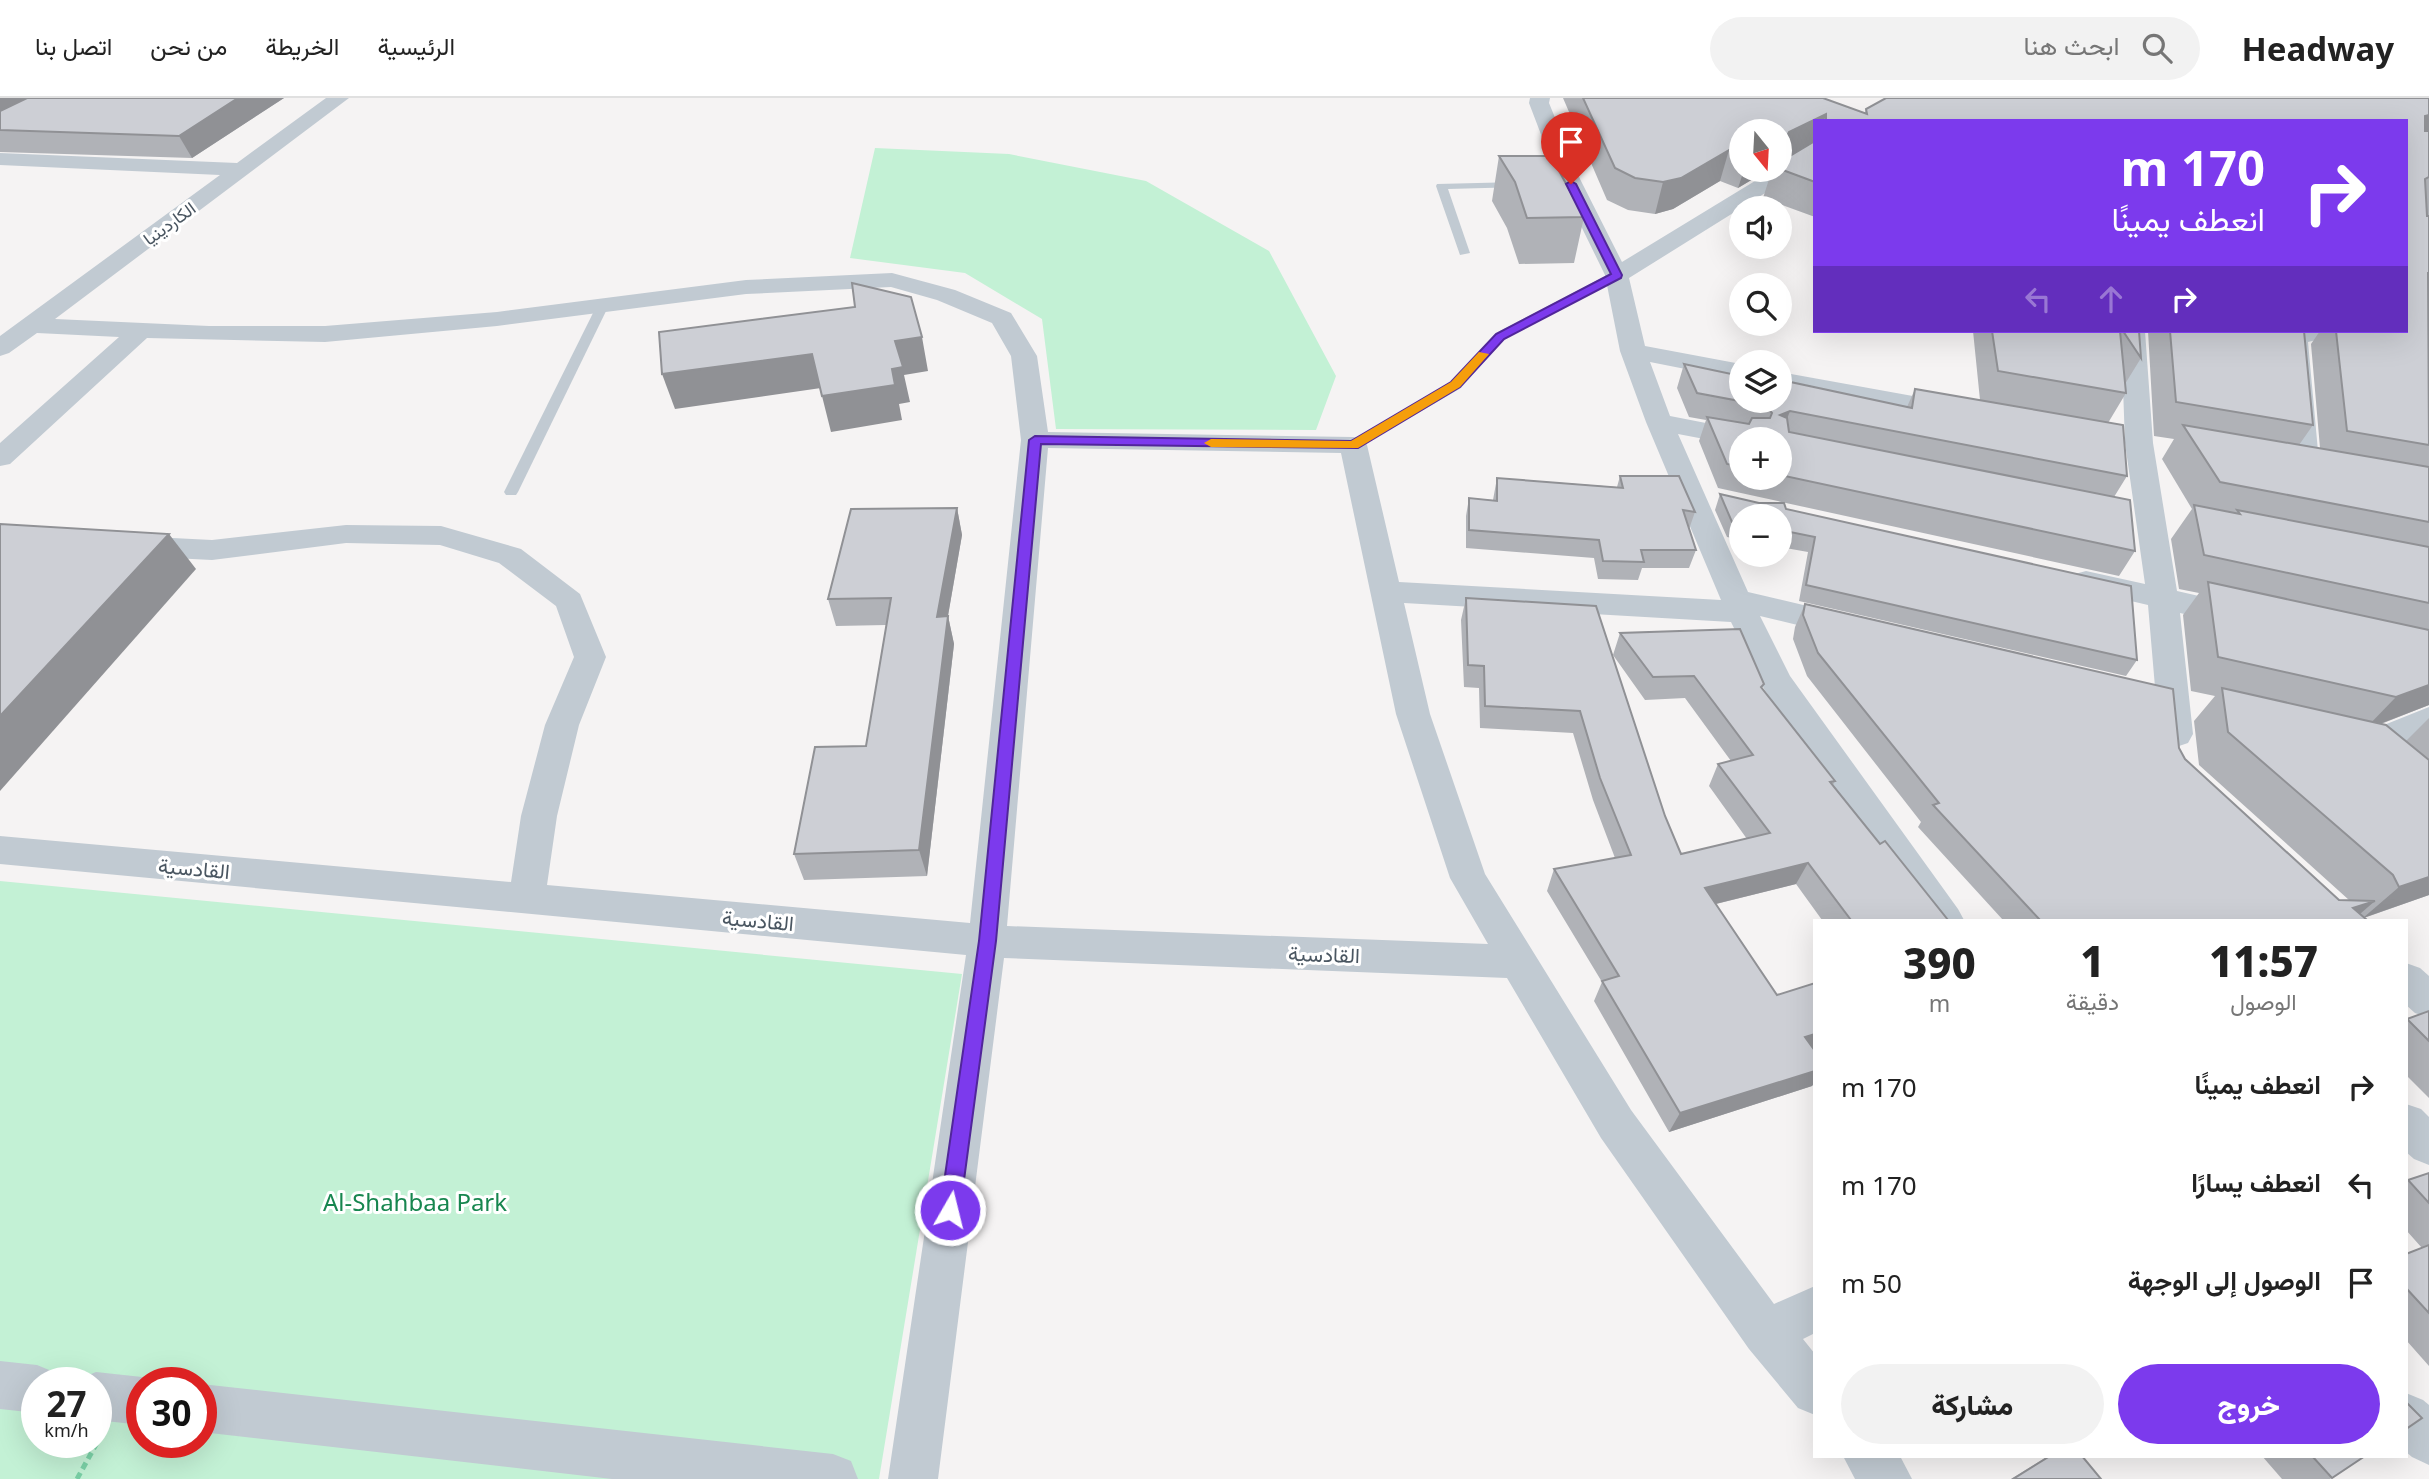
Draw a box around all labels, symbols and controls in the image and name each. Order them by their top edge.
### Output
search box [1710,17,2200,80]
text: Headway [2242,26,2394,71]
text: ابحث هنا [2024,27,2120,63]
text: اتصل بنا [35,29,112,62]
text: من نحن [150,29,227,62]
text: الخريطة [265,29,339,62]
text: الرئيسية [377,29,455,62]
icon: search [2138,29,2176,67]
pin [1541,112,1601,184]
north arrow [1729,119,1792,182]
map controls [1729,119,1792,567]
icon: arrive [1552,123,1590,161]
text: 170 m [2120,134,2265,200]
icon: right [2289,147,2380,238]
street label: الكاردينيا [138,196,200,250]
button: sound [1729,196,1792,259]
text: انعطف يمينًا [2111,197,2265,240]
button: search [1729,273,1792,336]
icon: left [2019,280,2057,318]
icon: ahead [2092,280,2130,318]
icon: right [2165,280,2203,318]
button: layers [1729,350,1792,413]
button: + [1729,427,1792,490]
button: − [1729,504,1792,567]
street label: القادسية [157,851,231,885]
street label: القادسية [721,903,795,937]
text: 1 [2080,932,2105,989]
text: 11:57 [2209,932,2318,989]
text: 390 [1903,934,1976,991]
street label: القادسية [1288,939,1360,969]
text: دقيقة [2066,985,2119,1017]
text: الوصول [2230,985,2297,1017]
text: m [1929,987,1950,1019]
text: انعطف يمينًا [2194,1066,2321,1102]
icon: right [2342,1068,2380,1106]
text: 170 m [1841,1069,1917,1105]
text: انعطف يسارًا [2191,1164,2321,1200]
icon: left [2342,1166,2380,1204]
text: 170 m [1841,1167,1917,1203]
position arrow [913,1173,987,1247]
park label: Al-Shahbaa Park [323,1185,507,1218]
text: الوصول إلى الوجهة [2128,1262,2321,1298]
icon: arrive [2342,1264,2380,1302]
text: 50 m [1841,1265,1902,1301]
button: مشاركة [1841,1364,2104,1444]
button: خروج [2118,1364,2380,1444]
speed limit sign: 30 [126,1367,217,1458]
text: 27 [46,1380,87,1427]
text: km/h [44,1418,89,1442]

